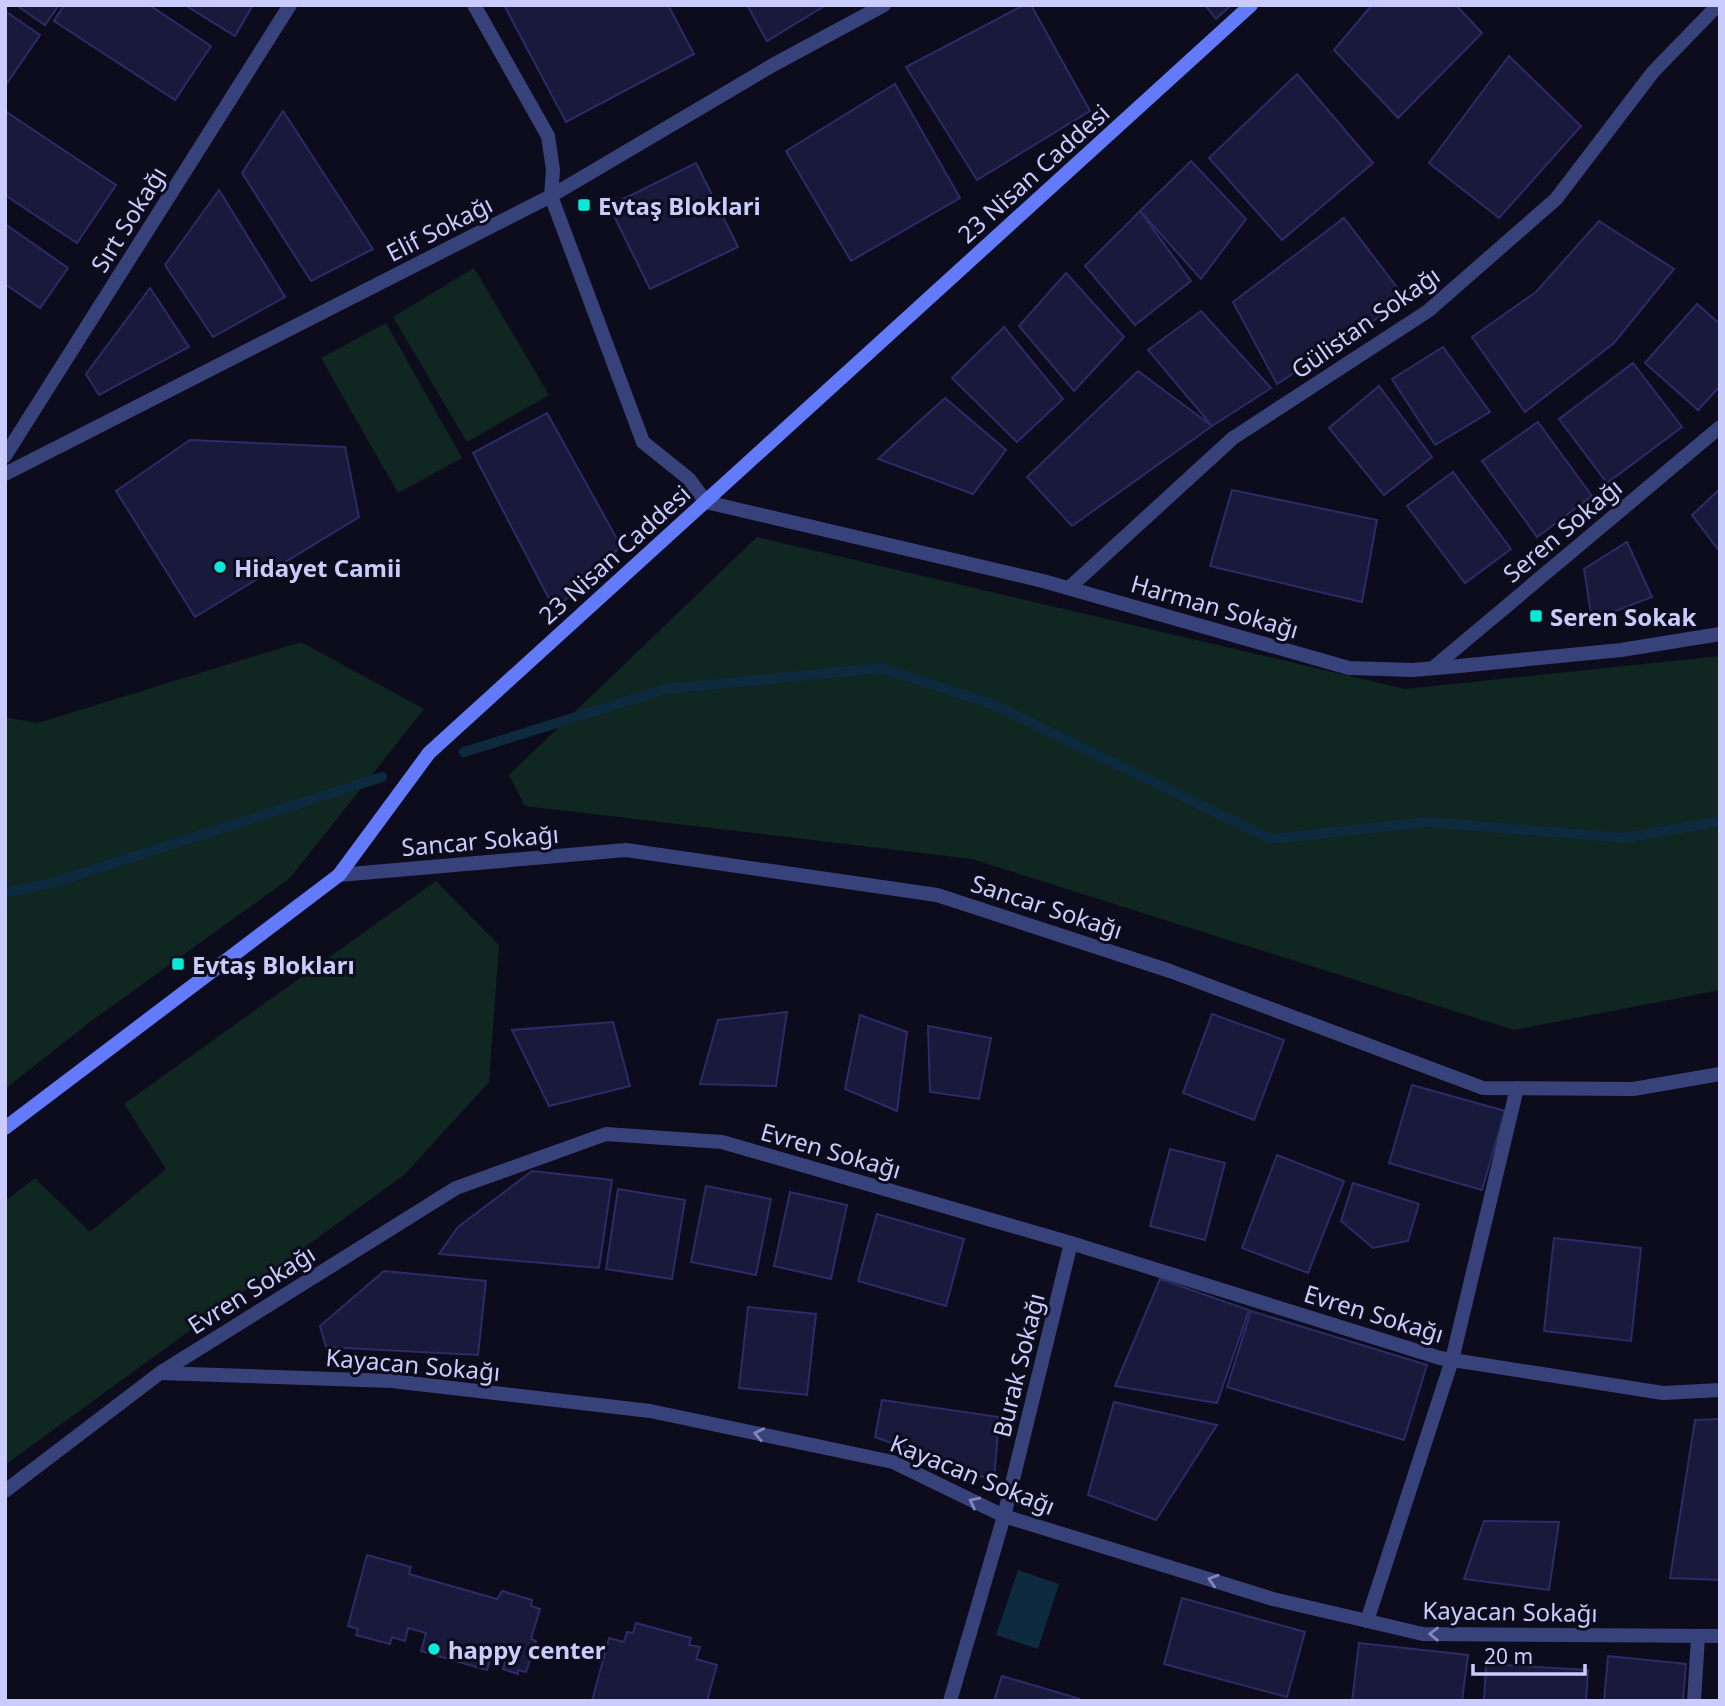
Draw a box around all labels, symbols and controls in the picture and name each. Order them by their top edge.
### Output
street label: 23 Nisan Caddesi [950,96,1116,250]
street label: Sırt Sokağı [82,160,174,278]
street label: Elif Sokağı [380,187,498,269]
place label: Evtaş Bloklari [598,189,761,222]
marker: Evtaş Bloklari [576,197,592,213]
street label: Gülistan Sokağı [1284,258,1446,386]
street label: Seren Sokağı [1496,471,1628,589]
street label: 23 Nisan Caddesi [531,477,697,631]
place label: Hidayet Camii [234,551,401,584]
marker: Hidayet Camii [212,559,228,575]
street label: Harman Sokağı [1127,566,1303,646]
place label: Seren Sokak [1550,600,1696,633]
marker: Seren Sokak [1528,608,1544,624]
street label: Sancar Sokağı [400,817,560,863]
street label: Sancar Sokağı [967,866,1127,946]
place label: Evtaş Blokları [192,948,355,981]
marker: Evtaş Blokları [170,956,186,972]
street label: Evren Sokağı [757,1114,905,1186]
street label: Evren Sokağı [181,1237,321,1341]
street label: Evren Sokağı [1300,1276,1448,1350]
street label: Burak Sokağı [984,1290,1052,1440]
street label: Kayacan Sokağı [324,1340,502,1388]
street label: Kayacan Sokağı [886,1426,1060,1522]
one-way arrow [753,1427,765,1442]
one-way arrow [969,1496,981,1510]
one-way arrow [1207,1574,1219,1589]
street label: Kayacan Sokağı [1422,1593,1598,1629]
one-way arrow [1428,1626,1439,1642]
scale bar [1473,1632,1585,1676]
place label: happy center [448,1633,606,1666]
marker: happy center [426,1641,442,1657]
text: 20 m [1484,1642,1533,1670]

